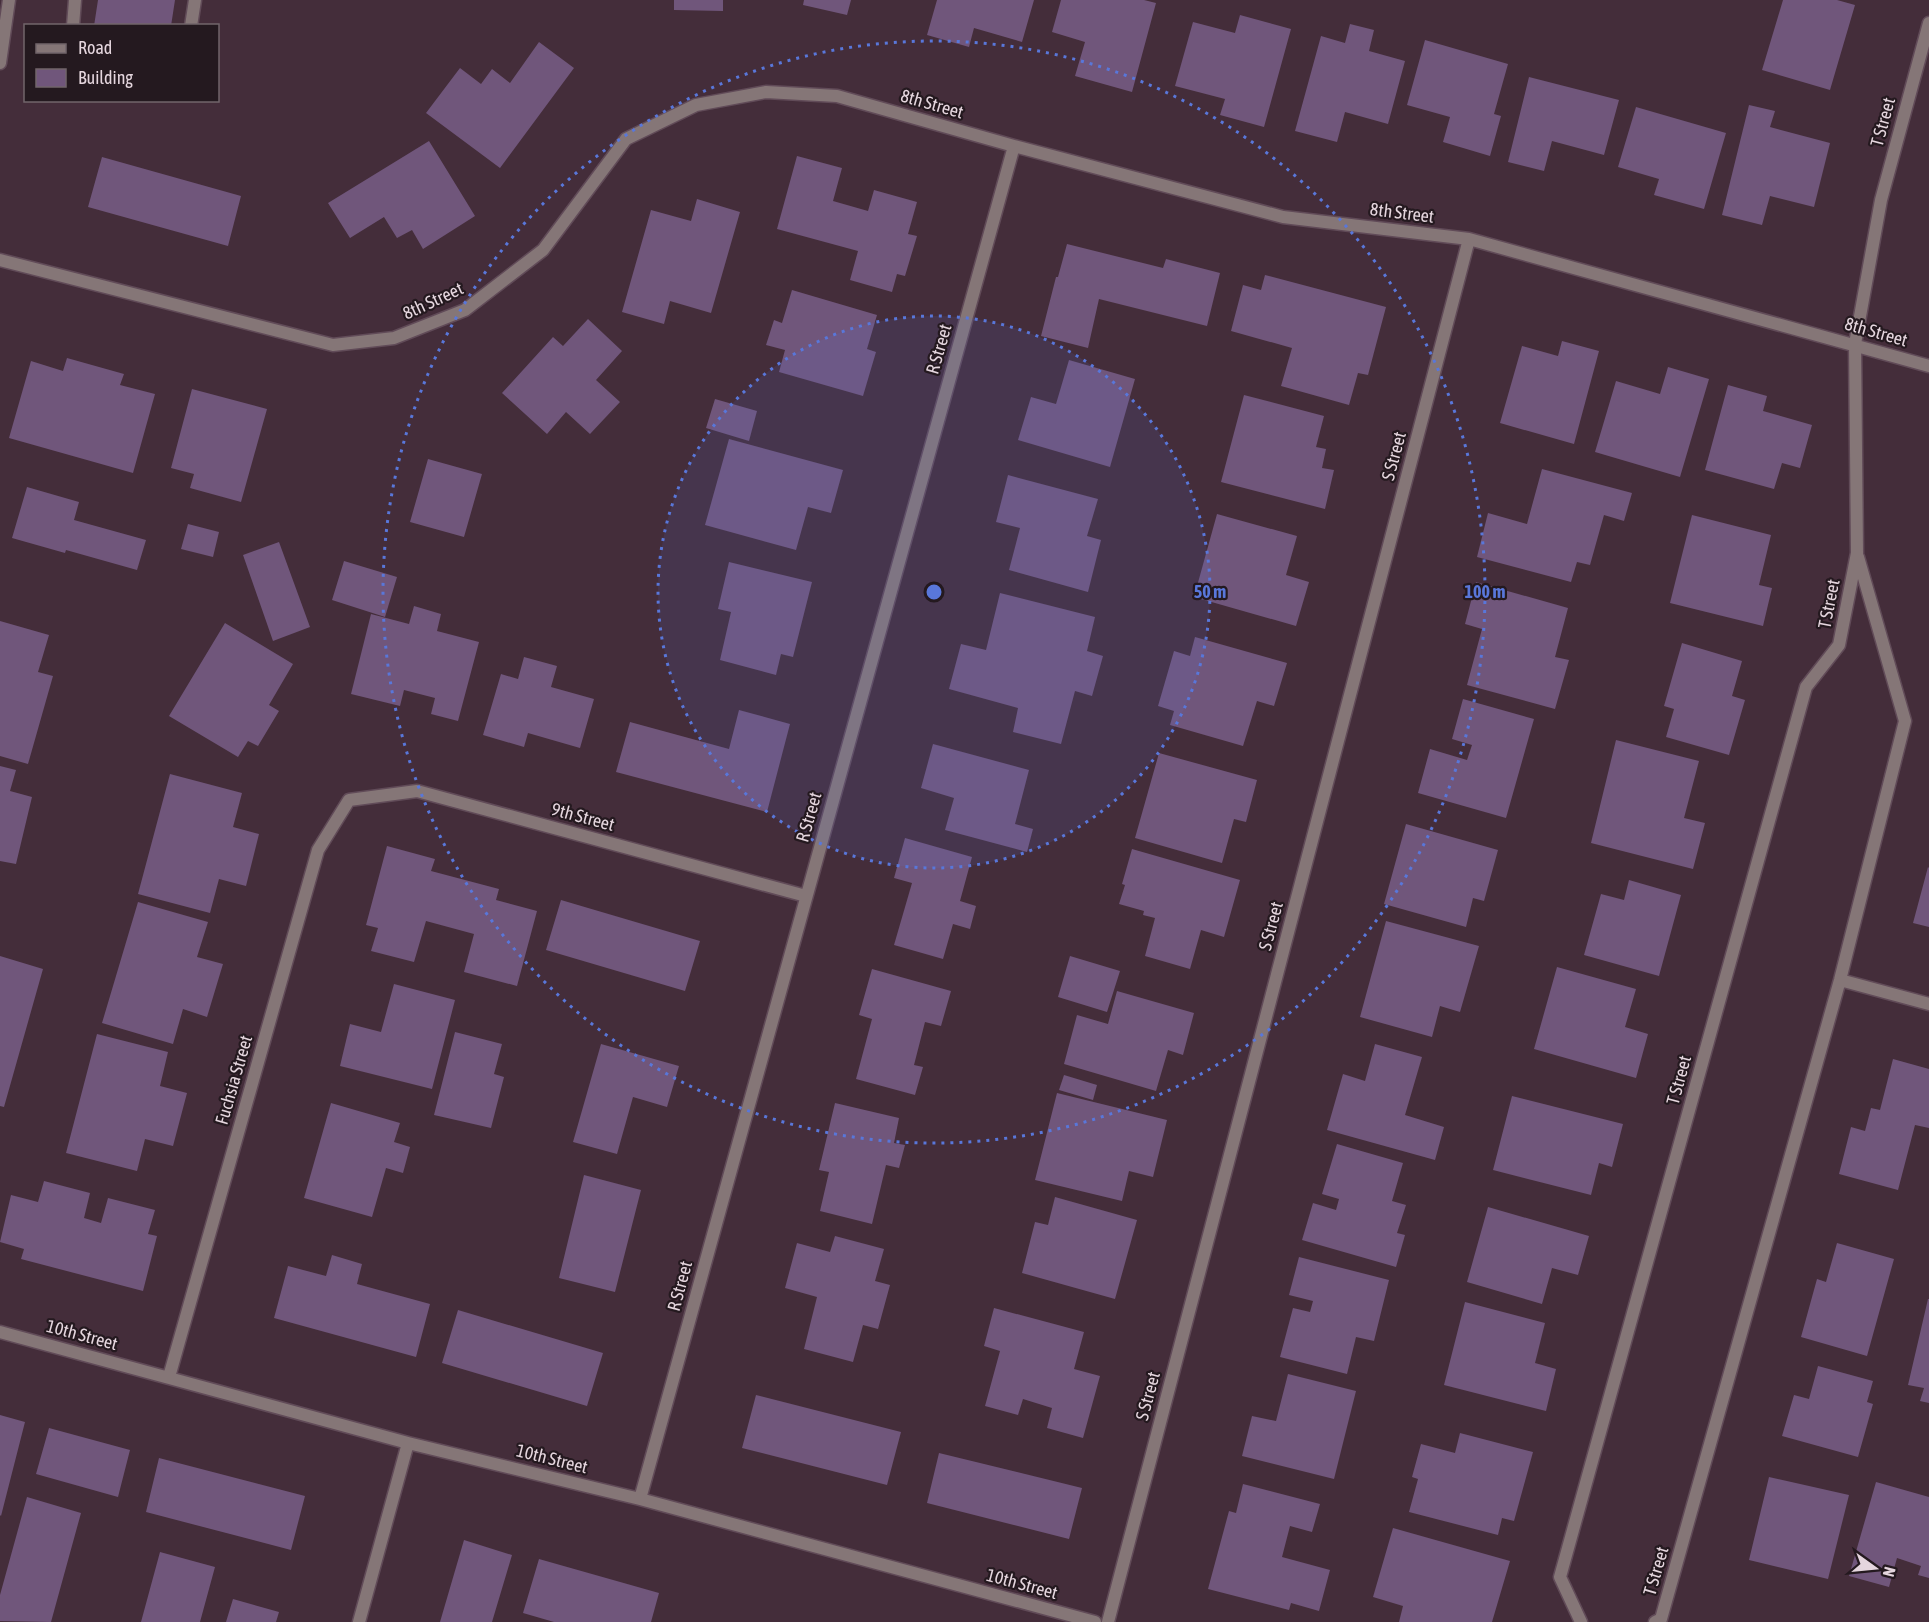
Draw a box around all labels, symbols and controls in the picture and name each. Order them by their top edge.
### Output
legend [24,24,219,102]
text: Road [78,37,112,58]
text: Building [78,67,133,88]
street label: 8th Street [898,85,966,122]
street label: T Street [1866,95,1899,149]
street label: 8th Street [1369,198,1435,227]
street label: 8th Street [399,277,466,324]
street label: 8th Street [1842,313,1910,350]
street label: R Street [921,321,956,376]
street label: S Street [1377,429,1410,483]
street label: T Street [1813,577,1844,630]
text: 50 m [1194,581,1226,602]
text: 100 m [1465,581,1505,602]
centre of rings [924,582,944,602]
street label: R Street [791,789,826,844]
street label: 9th Street [549,798,617,835]
street label: S Street [1254,899,1287,953]
street label: Fuchsia Street [211,1033,256,1127]
street label: T Street [1662,1053,1695,1107]
street label: R Street [663,1259,696,1313]
street label: 10th Street [44,1315,120,1354]
street label: S Street [1131,1369,1164,1423]
street label: 10th Street [514,1440,590,1478]
north arrow [1845,1538,1905,1598]
street label: T Street [1639,1544,1672,1598]
street label: 10th Street [984,1564,1060,1603]
text: N [1880,1565,1899,1579]

